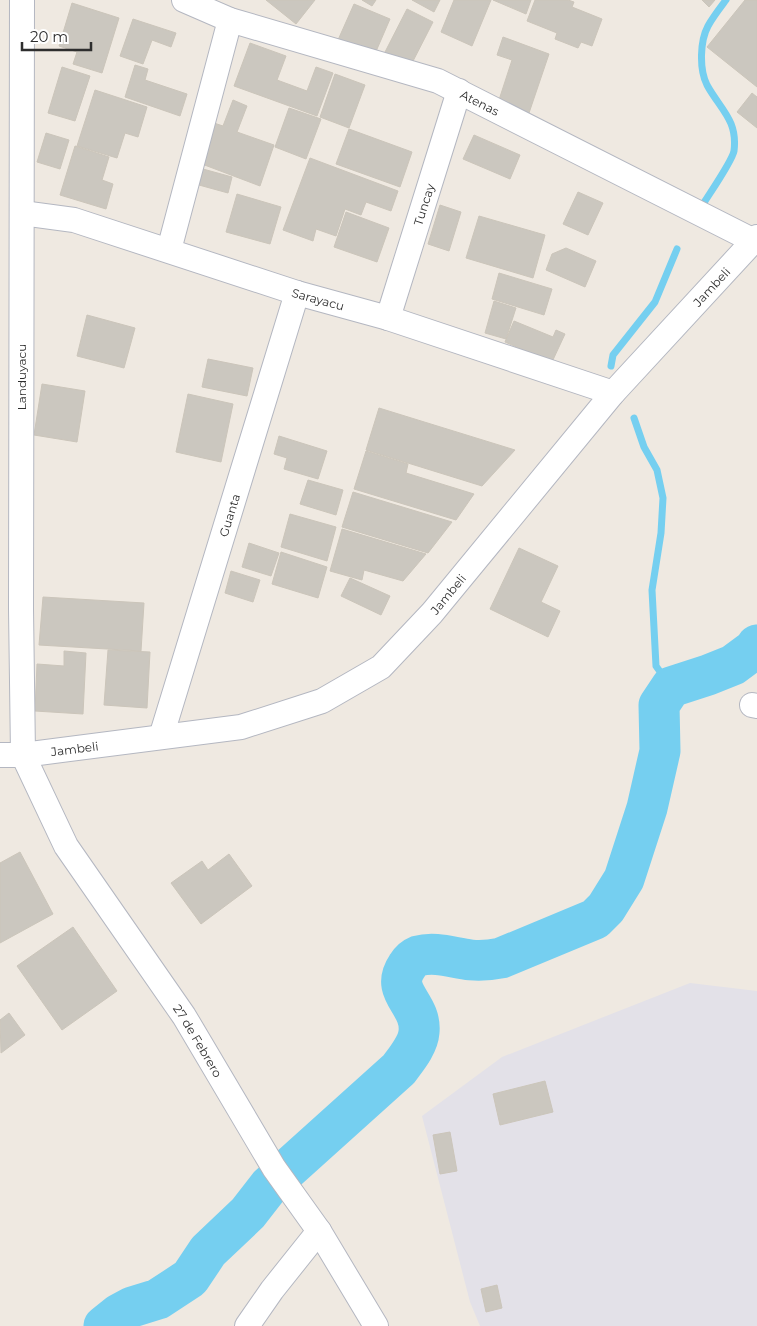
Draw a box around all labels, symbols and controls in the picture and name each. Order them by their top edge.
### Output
scale bar [22,20,91,52]
text: 20 m [30,27,68,46]
street label: Atenas [458,86,502,118]
street label: Tuncay [410,181,437,227]
street label: Jambeli [689,264,733,310]
street label: Sarayacu [290,284,346,313]
street label: Landuyacu [14,344,29,410]
street label: Guanta [215,492,243,539]
street label: Jambeli [426,571,469,618]
street label: Jambeli [49,738,99,759]
street label: 27 de Febrero [171,1001,226,1080]

